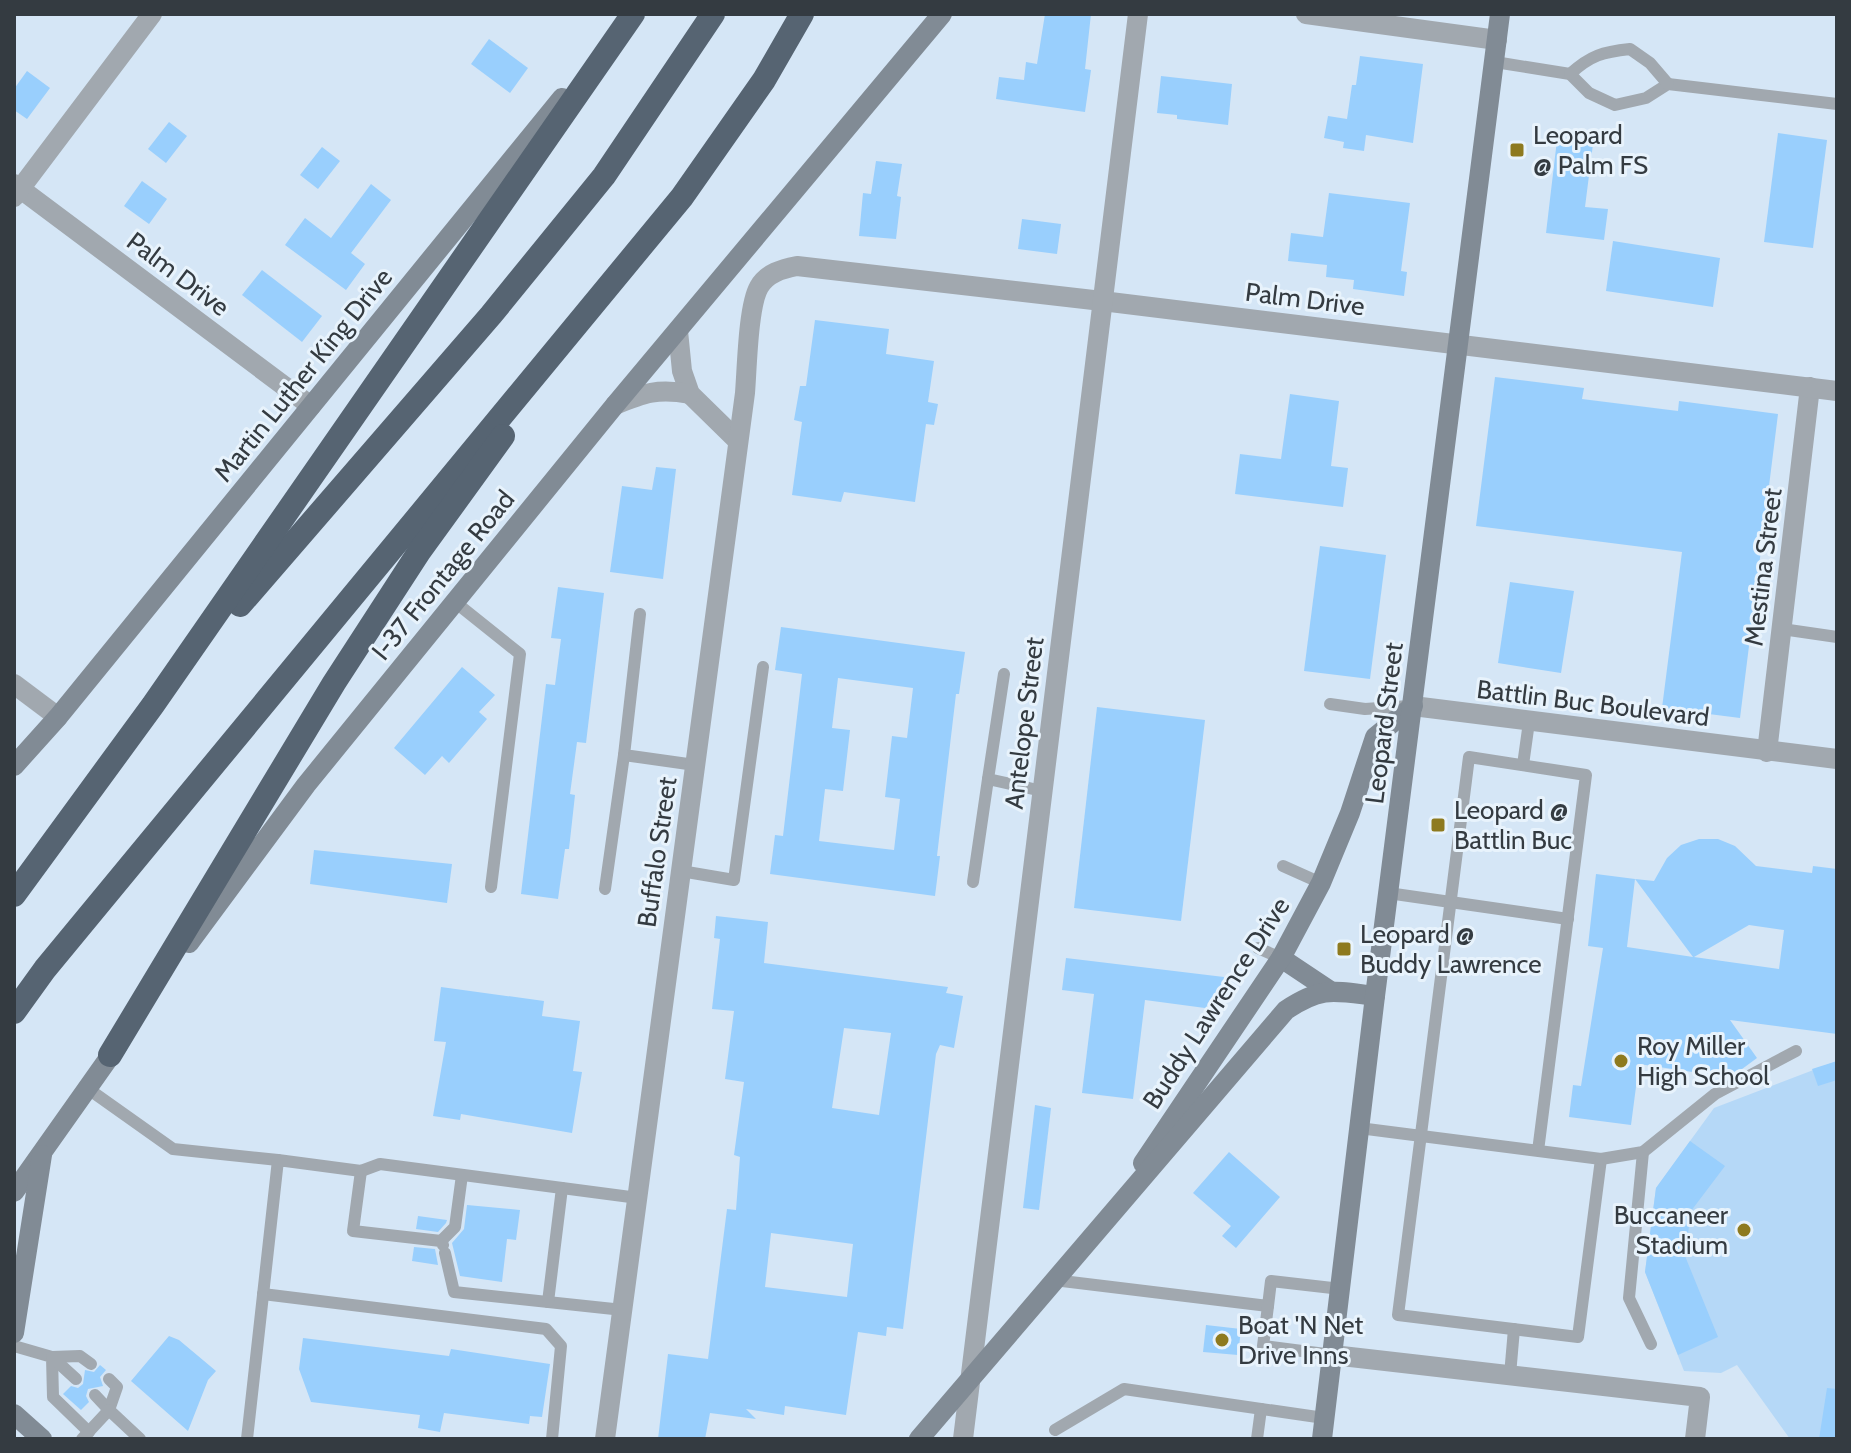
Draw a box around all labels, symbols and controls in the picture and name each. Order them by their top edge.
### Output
place label: Leopard @ Palm FS [1533,119,1648,181]
marker: Leopard @ Palm FS [1508,141,1526,159]
street label: Palm Drive [120,225,236,323]
street label: Martin Luther King Drive [207,262,399,488]
street label: Palm Drive [1243,276,1367,322]
street label: I-37 Frontage Road [365,484,521,666]
street label: Mestina Street [1737,486,1789,648]
street label: Antelope Street [998,635,1050,811]
street label: Leopard Street [1358,640,1410,806]
street label: Battlin Buc Boulevard [1475,673,1711,733]
street label: Buffalo Street [631,775,683,929]
place label: Leopard @ Battlin Buc [1454,794,1572,856]
marker: Leopard @ Battlin Buc [1429,816,1447,834]
street label: Buddy Lawrence Drive [1136,891,1296,1115]
place label: Leopard @ Buddy Lawrence [1360,918,1542,980]
marker: Leopard @ Buddy Lawrence [1335,940,1353,958]
place label: Roy Miller High School [1637,1030,1769,1092]
marker: Roy Miller High School [1612,1052,1630,1070]
place label: Buccaneer Stadium [1614,1199,1729,1261]
marker: Buccaneer Stadium [1735,1221,1753,1239]
place label: Boat 'N Net Drive Inns [1238,1309,1364,1371]
marker: Boat 'N Net Drive Inns [1213,1331,1231,1349]

